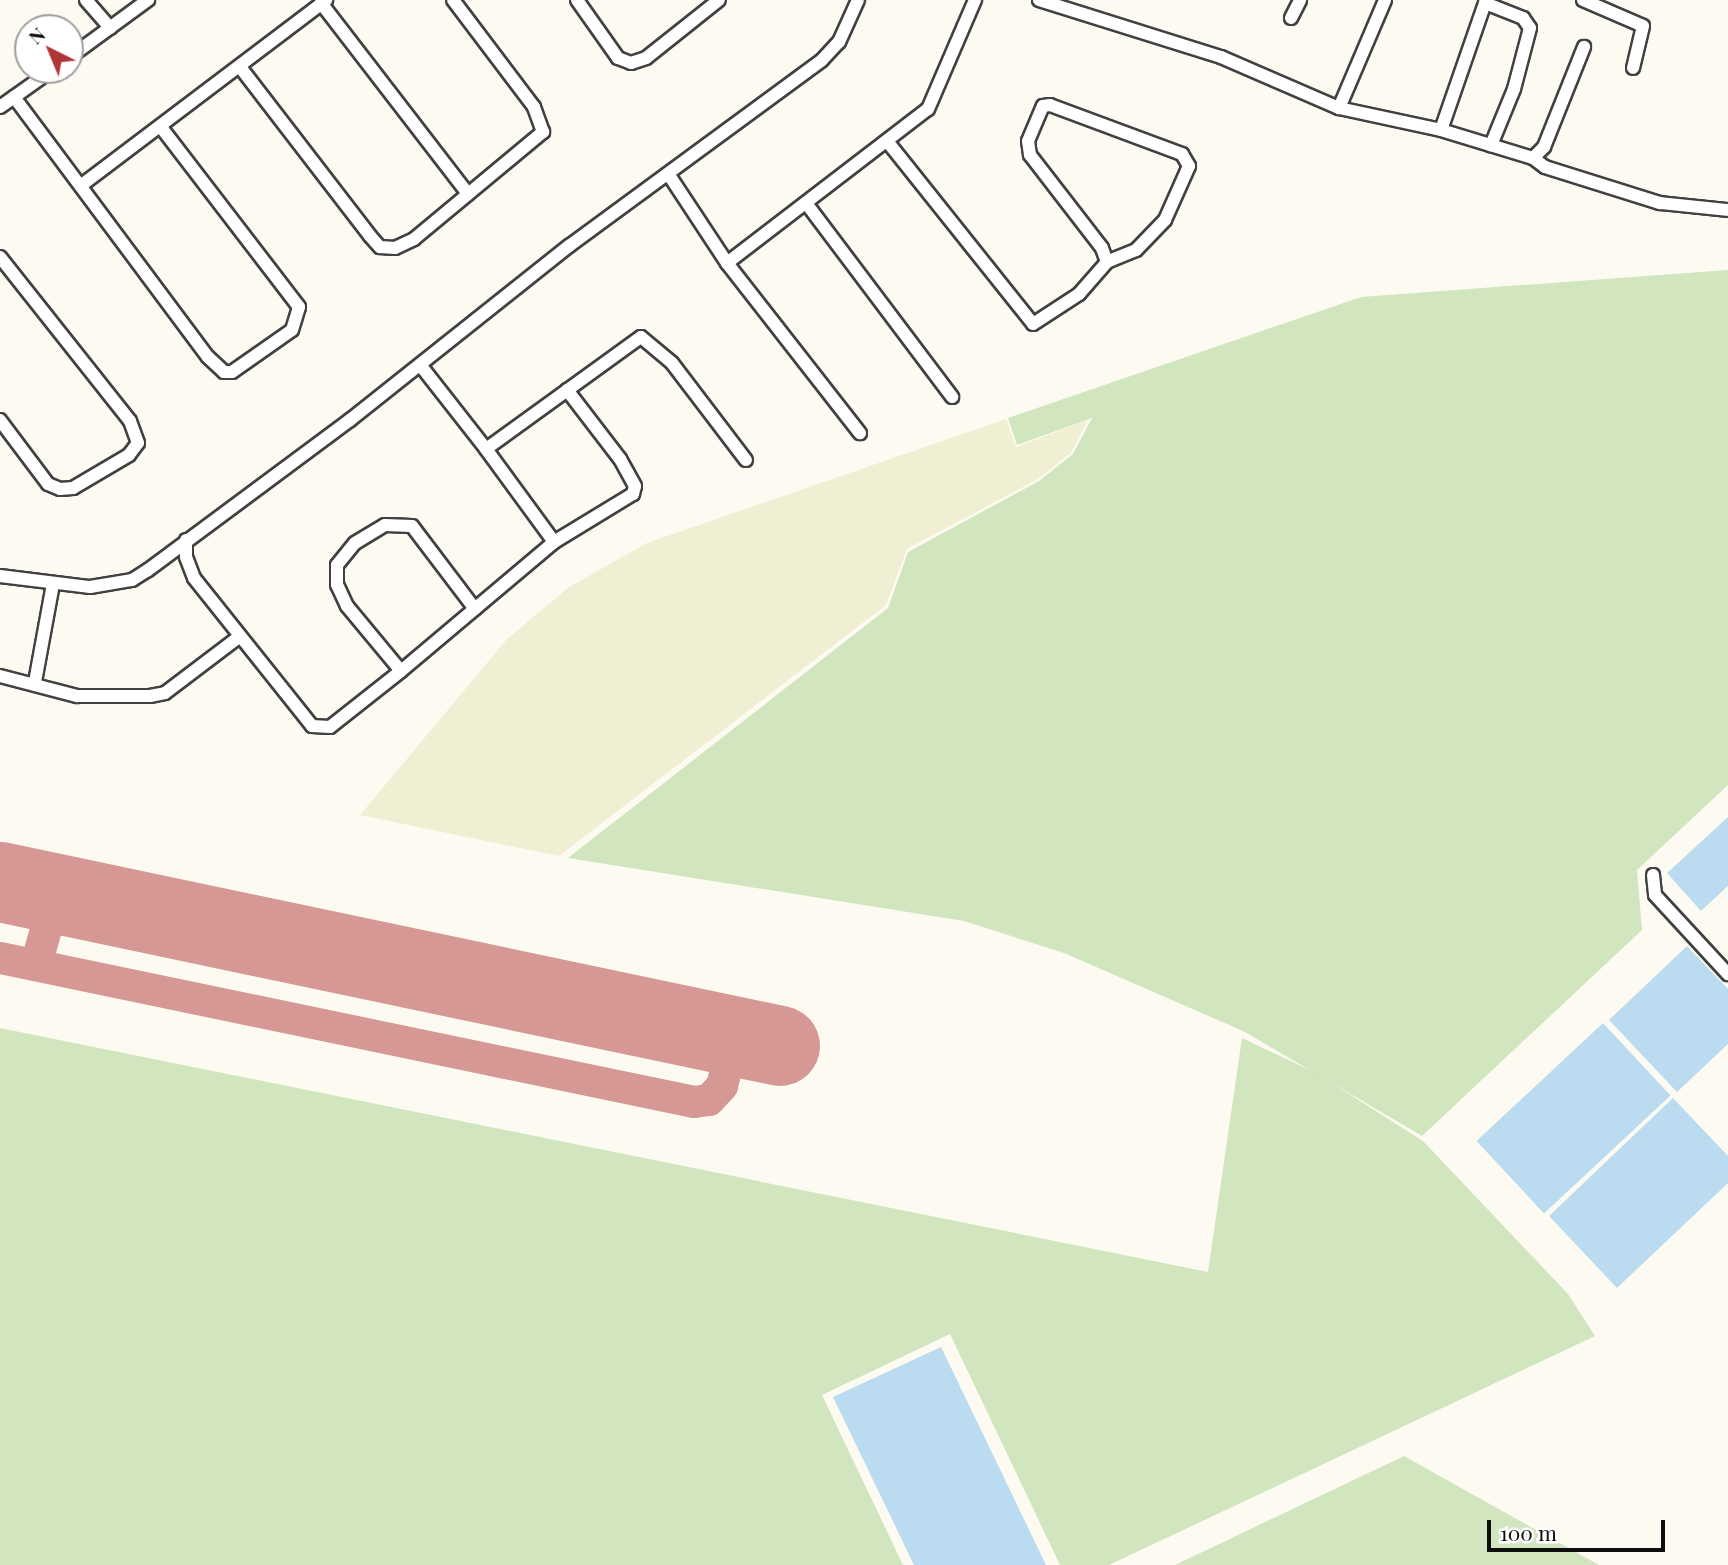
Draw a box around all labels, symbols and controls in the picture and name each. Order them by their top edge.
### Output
north arrow [14,14,84,84]
text: N [22,21,50,49]
scale bar [1490,1506,1668,1550]
text: 100 m [1500,1518,1557,1546]

